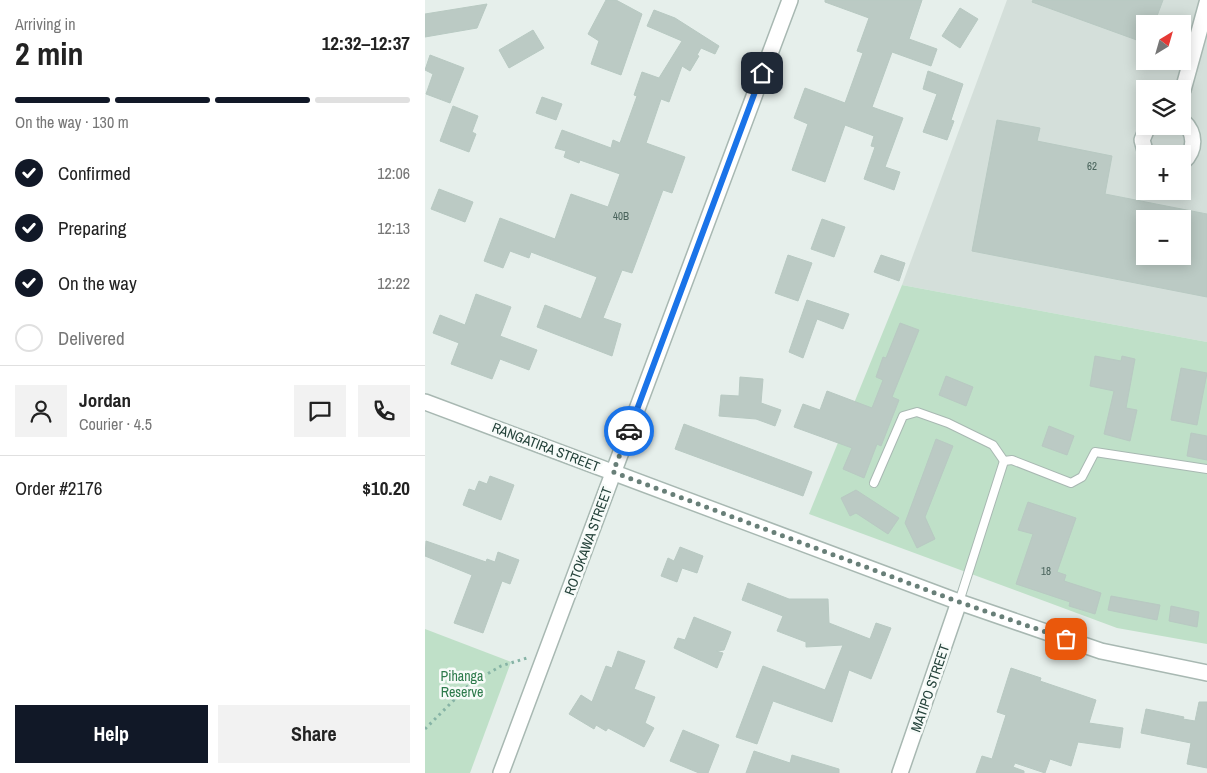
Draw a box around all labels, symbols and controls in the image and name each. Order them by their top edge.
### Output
text: Arriving in [15,13,76,35]
north arrow [1136,15,1191,70]
map controls [1136,15,1191,265]
text: 12:32–12:37 [322,30,410,56]
text: 2 min [15,32,84,75]
pin [741,52,783,94]
icon: home [748,59,776,87]
button: layers [1136,80,1191,135]
text: On the way · 130 m [15,111,129,133]
button: + [1136,145,1191,200]
icon: check [15,159,43,187]
house number: 62 [1087,159,1097,173]
text: Confirmed [58,160,131,186]
text: 12:06 [377,162,410,184]
house number: 40B [613,209,629,223]
button: − [1136,210,1191,265]
icon: check [15,214,43,242]
text: Preparing [58,215,126,241]
text: 12:13 [377,217,410,239]
icon: check [15,269,43,297]
text: On the way [58,270,137,296]
text: 12:22 [377,272,410,294]
text: Delivered [58,325,125,351]
button: person [15,385,67,437]
button: chat [294,385,346,437]
button: phone [358,385,410,437]
text: Jordan [79,387,131,413]
courier [604,406,654,456]
text: Courier · 4.5 [79,413,152,435]
icon: car [615,417,643,445]
street label: RANGATIRA STREET [490,418,602,476]
text: Order #2176 [15,475,102,501]
text: $10.20 [362,475,410,501]
street label: ROTOKAWA STREET [560,484,616,598]
house number: 18 [1041,564,1051,578]
pin [1045,618,1087,660]
icon: bag [1052,625,1080,653]
street label: MATIPO STREET [907,642,953,734]
park label: Pihanga Reserve [441,667,484,701]
button: Help [15,705,208,763]
button: Share [218,705,410,763]

